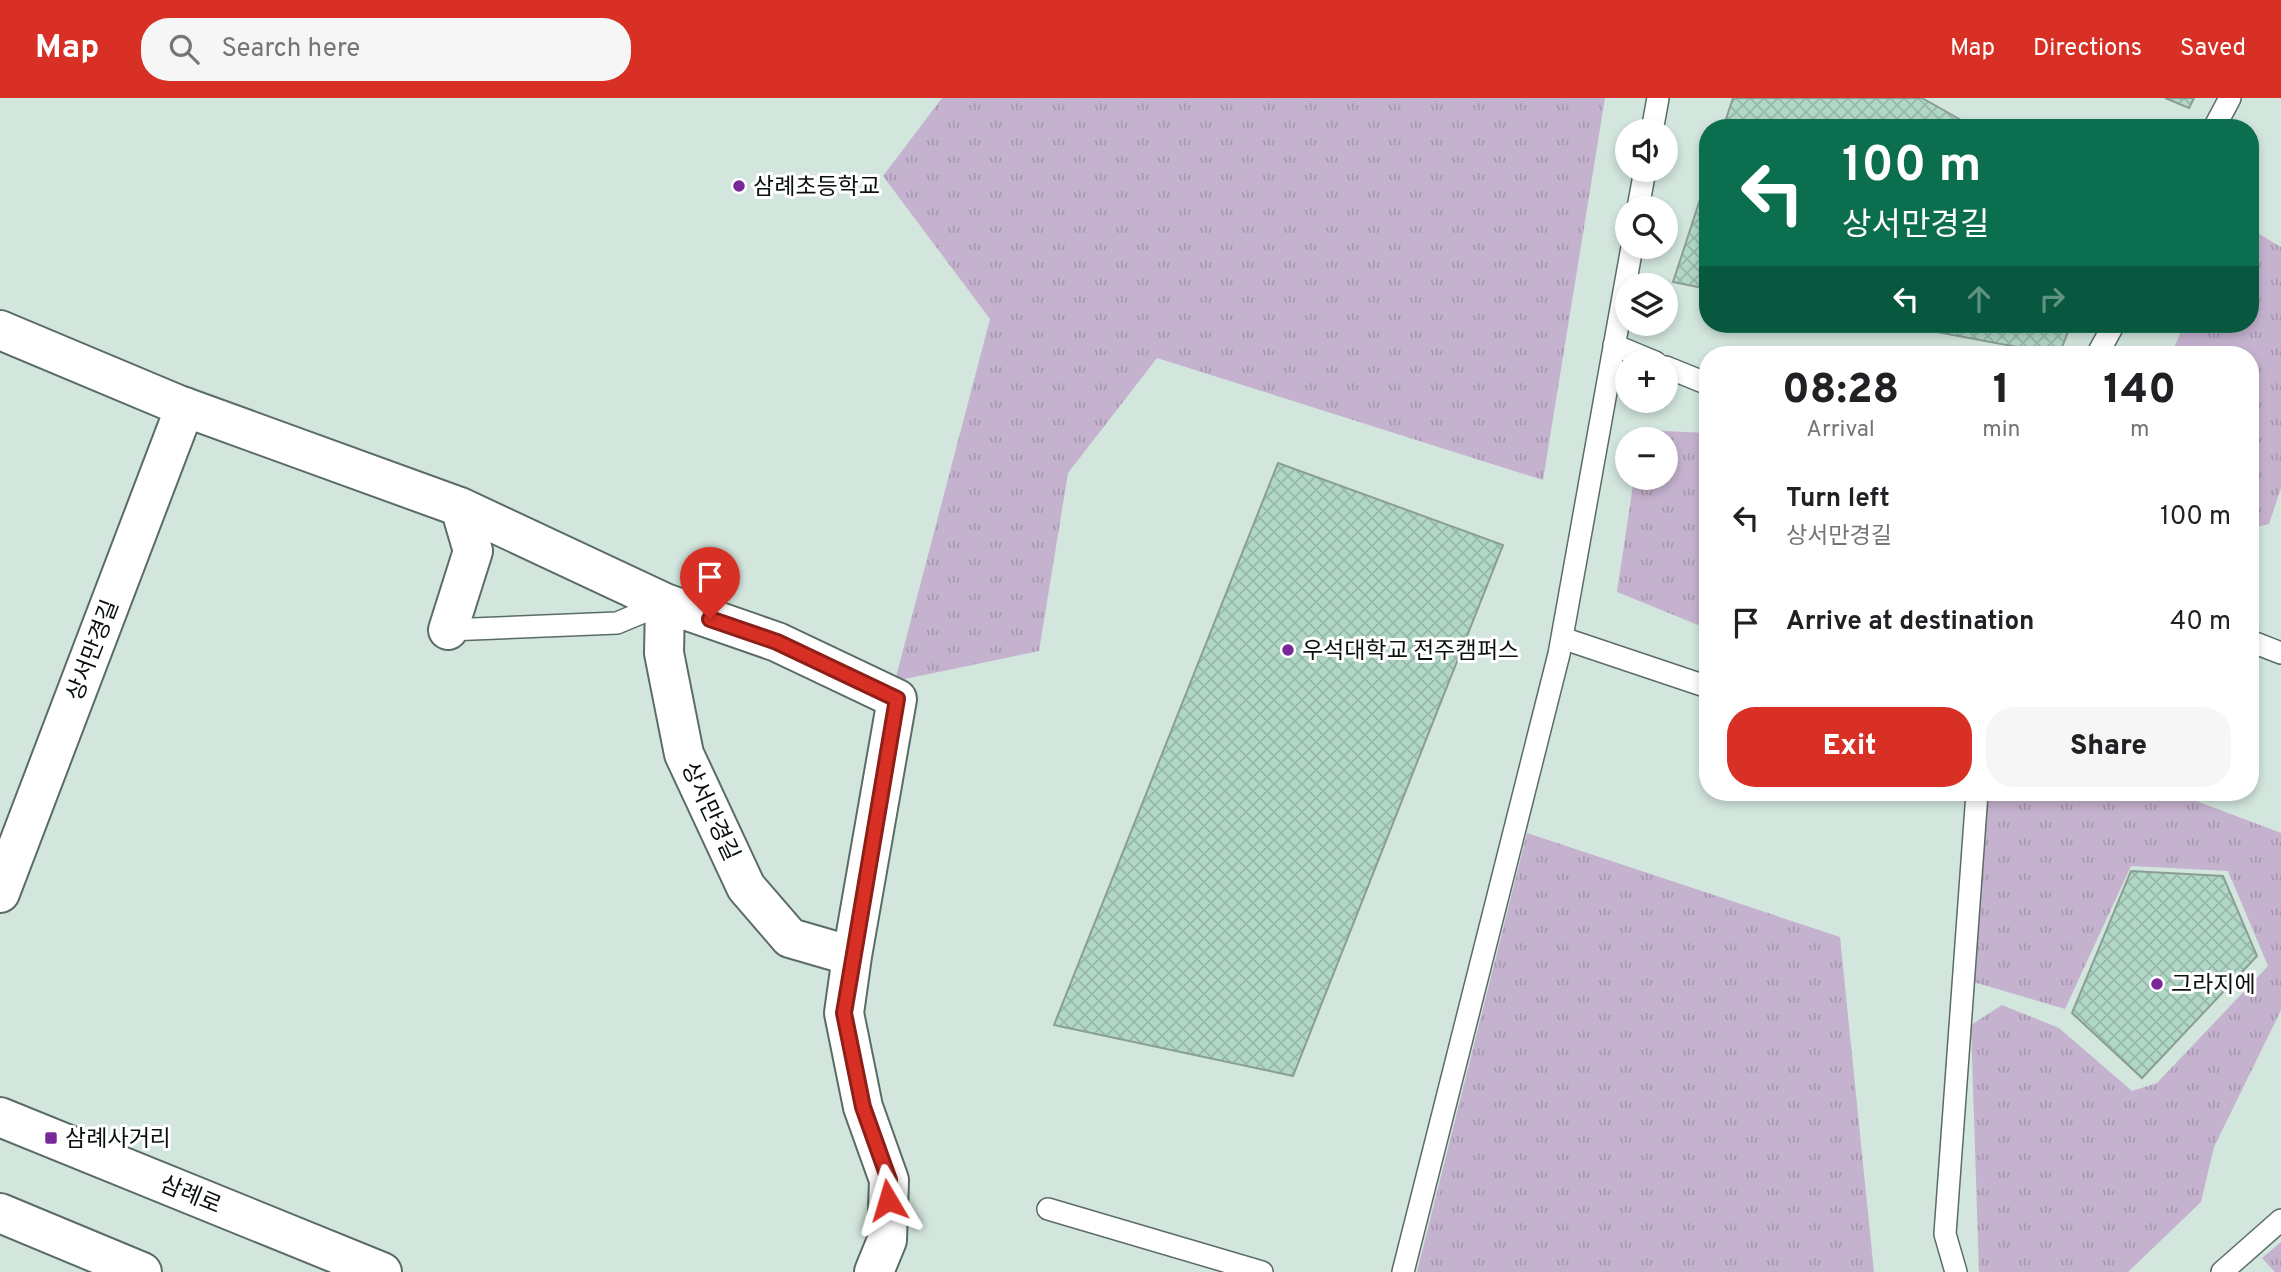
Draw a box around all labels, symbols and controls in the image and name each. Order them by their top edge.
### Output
search box [141,18,631,81]
text: Map [35,28,99,70]
icon: search [165,30,203,68]
text: Search here [221,33,360,66]
text: Map [1950,34,1995,64]
text: Directions [2033,34,2142,64]
text: Saved [2180,34,2246,64]
map controls [1615,119,1678,490]
button: sound [1615,119,1678,182]
text: 100 m [1842,137,1981,199]
icon: left [1727,147,1818,238]
place label: 삼례초등학교 [753,174,880,203]
marker: 삼례초등학교 [731,178,747,194]
button: search [1615,196,1678,259]
text: 상서만경길 [1842,207,1989,247]
button: layers [1615,273,1678,336]
icon: left [1887,280,1925,318]
icon: ahead [1960,280,1998,318]
icon: right [2033,280,2071,318]
button: + [1615,350,1678,413]
text: 08:28 [1782,365,1899,418]
text: 1 [1993,365,2010,418]
text: 140 [2103,365,2176,418]
text: Arrival [1806,416,1875,445]
text: min [1982,416,2020,445]
text: m [2130,416,2149,445]
button: − [1615,427,1678,490]
text: Turn left [1786,483,1890,516]
icon: left [1727,499,1765,537]
text: 100 m [2160,501,2231,534]
text: 상서만경길 [1786,523,1892,552]
pin [680,547,740,619]
icon: arrive [691,558,729,596]
street label: 상서만경길 [62,596,127,705]
icon: arrive [1727,604,1765,642]
text: Arrive at destination [1786,606,2034,639]
text: 40 m [2170,606,2231,639]
place label: 우석대학교 전주캠퍼스 [1302,638,1519,667]
marker: 우석대학교 전주캠퍼스 [1280,642,1296,658]
button: Exit [1727,707,1972,787]
button: Share [1986,707,2231,787]
street label: 상서만경길 [673,758,744,866]
place label: 그라지에 [2171,972,2256,1001]
marker: 그라지에 [2149,976,2165,992]
place label: 삼례사거리 [65,1126,171,1155]
marker: 삼례사거리 [43,1130,59,1146]
position arrow [851,1163,925,1237]
street label: 삼례로 [155,1171,225,1222]

